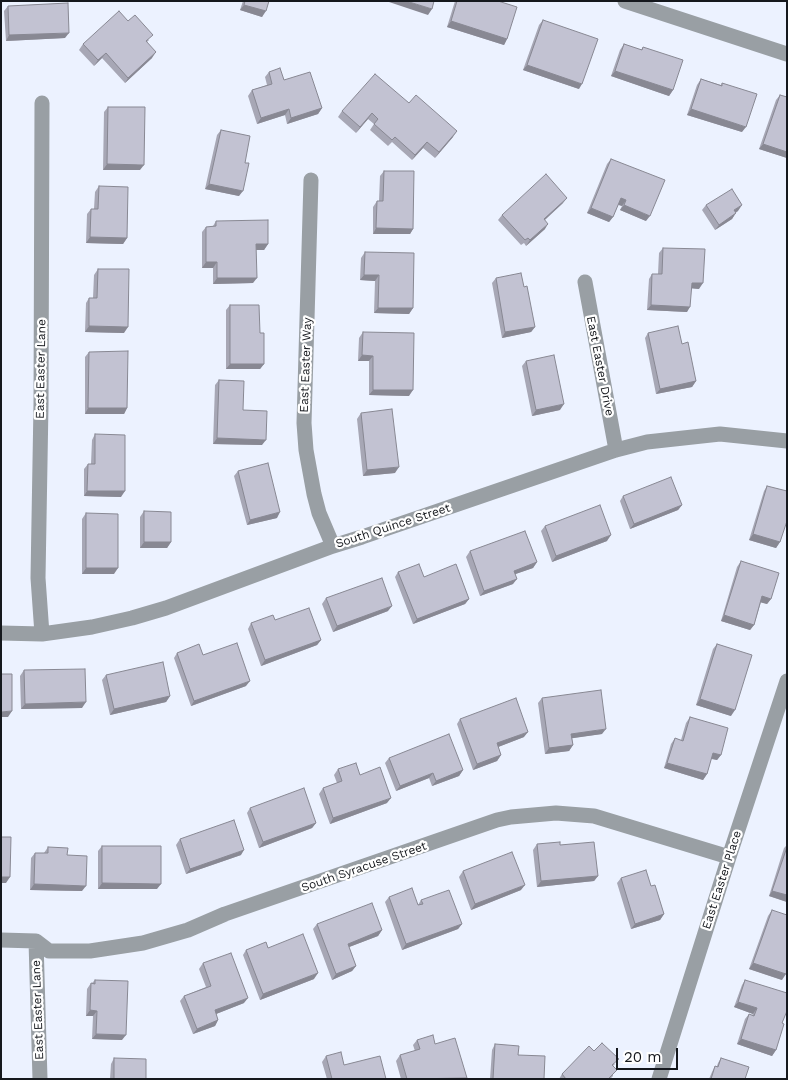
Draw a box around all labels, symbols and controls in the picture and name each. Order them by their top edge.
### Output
street label: East Easter Drive [583,315,617,417]
street label: East Easter Way [297,317,315,413]
street label: East Easter Lane [33,319,49,419]
street label: South Quince Street [334,501,452,551]
street label: East Easter Place [699,829,745,931]
street label: South Syracuse Street [299,839,429,895]
street label: East Easter Lane [29,960,47,1060]
scale bar [618,1038,680,1070]
text: 20 m [624,1048,662,1066]

